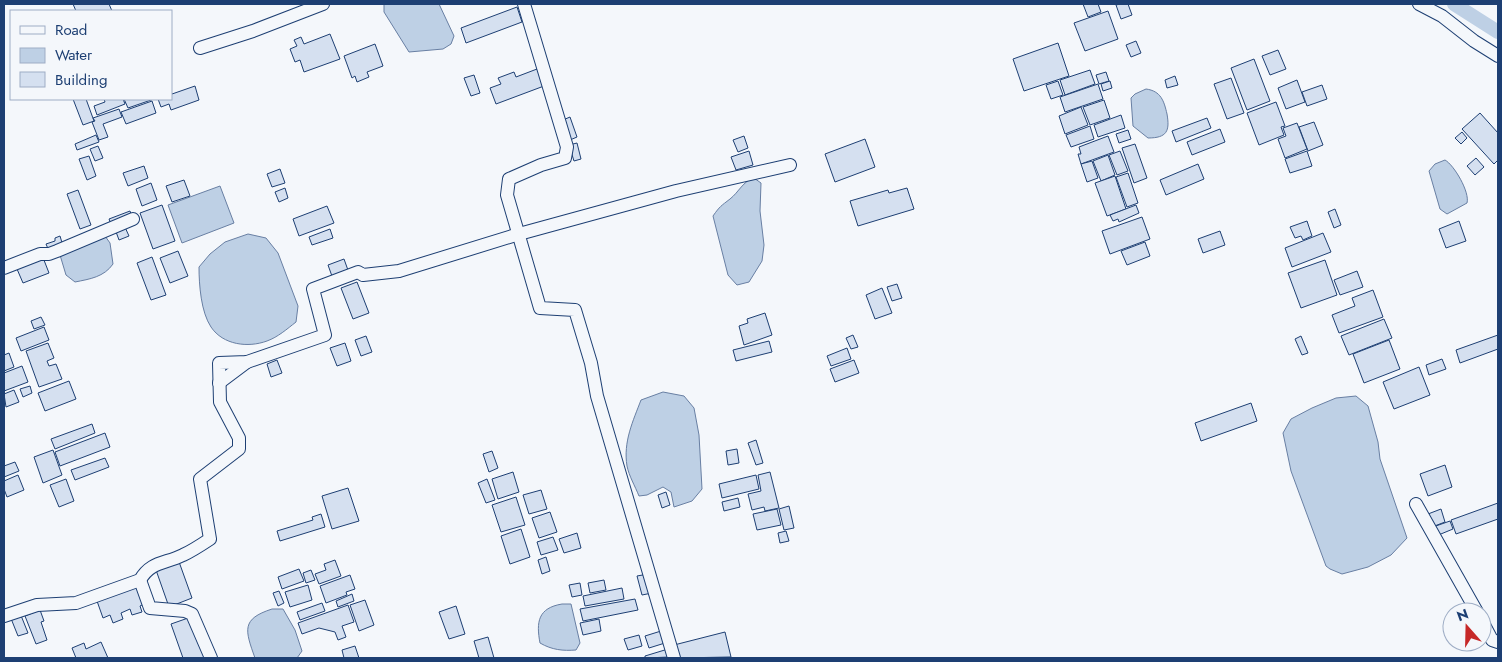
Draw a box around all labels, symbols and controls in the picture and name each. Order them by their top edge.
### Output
legend [10,10,172,100]
text: Road [55,19,87,41]
text: Water [55,44,93,66]
text: Building [55,69,107,91]
north arrow [1442,602,1492,652]
text: N [1454,603,1471,626]

